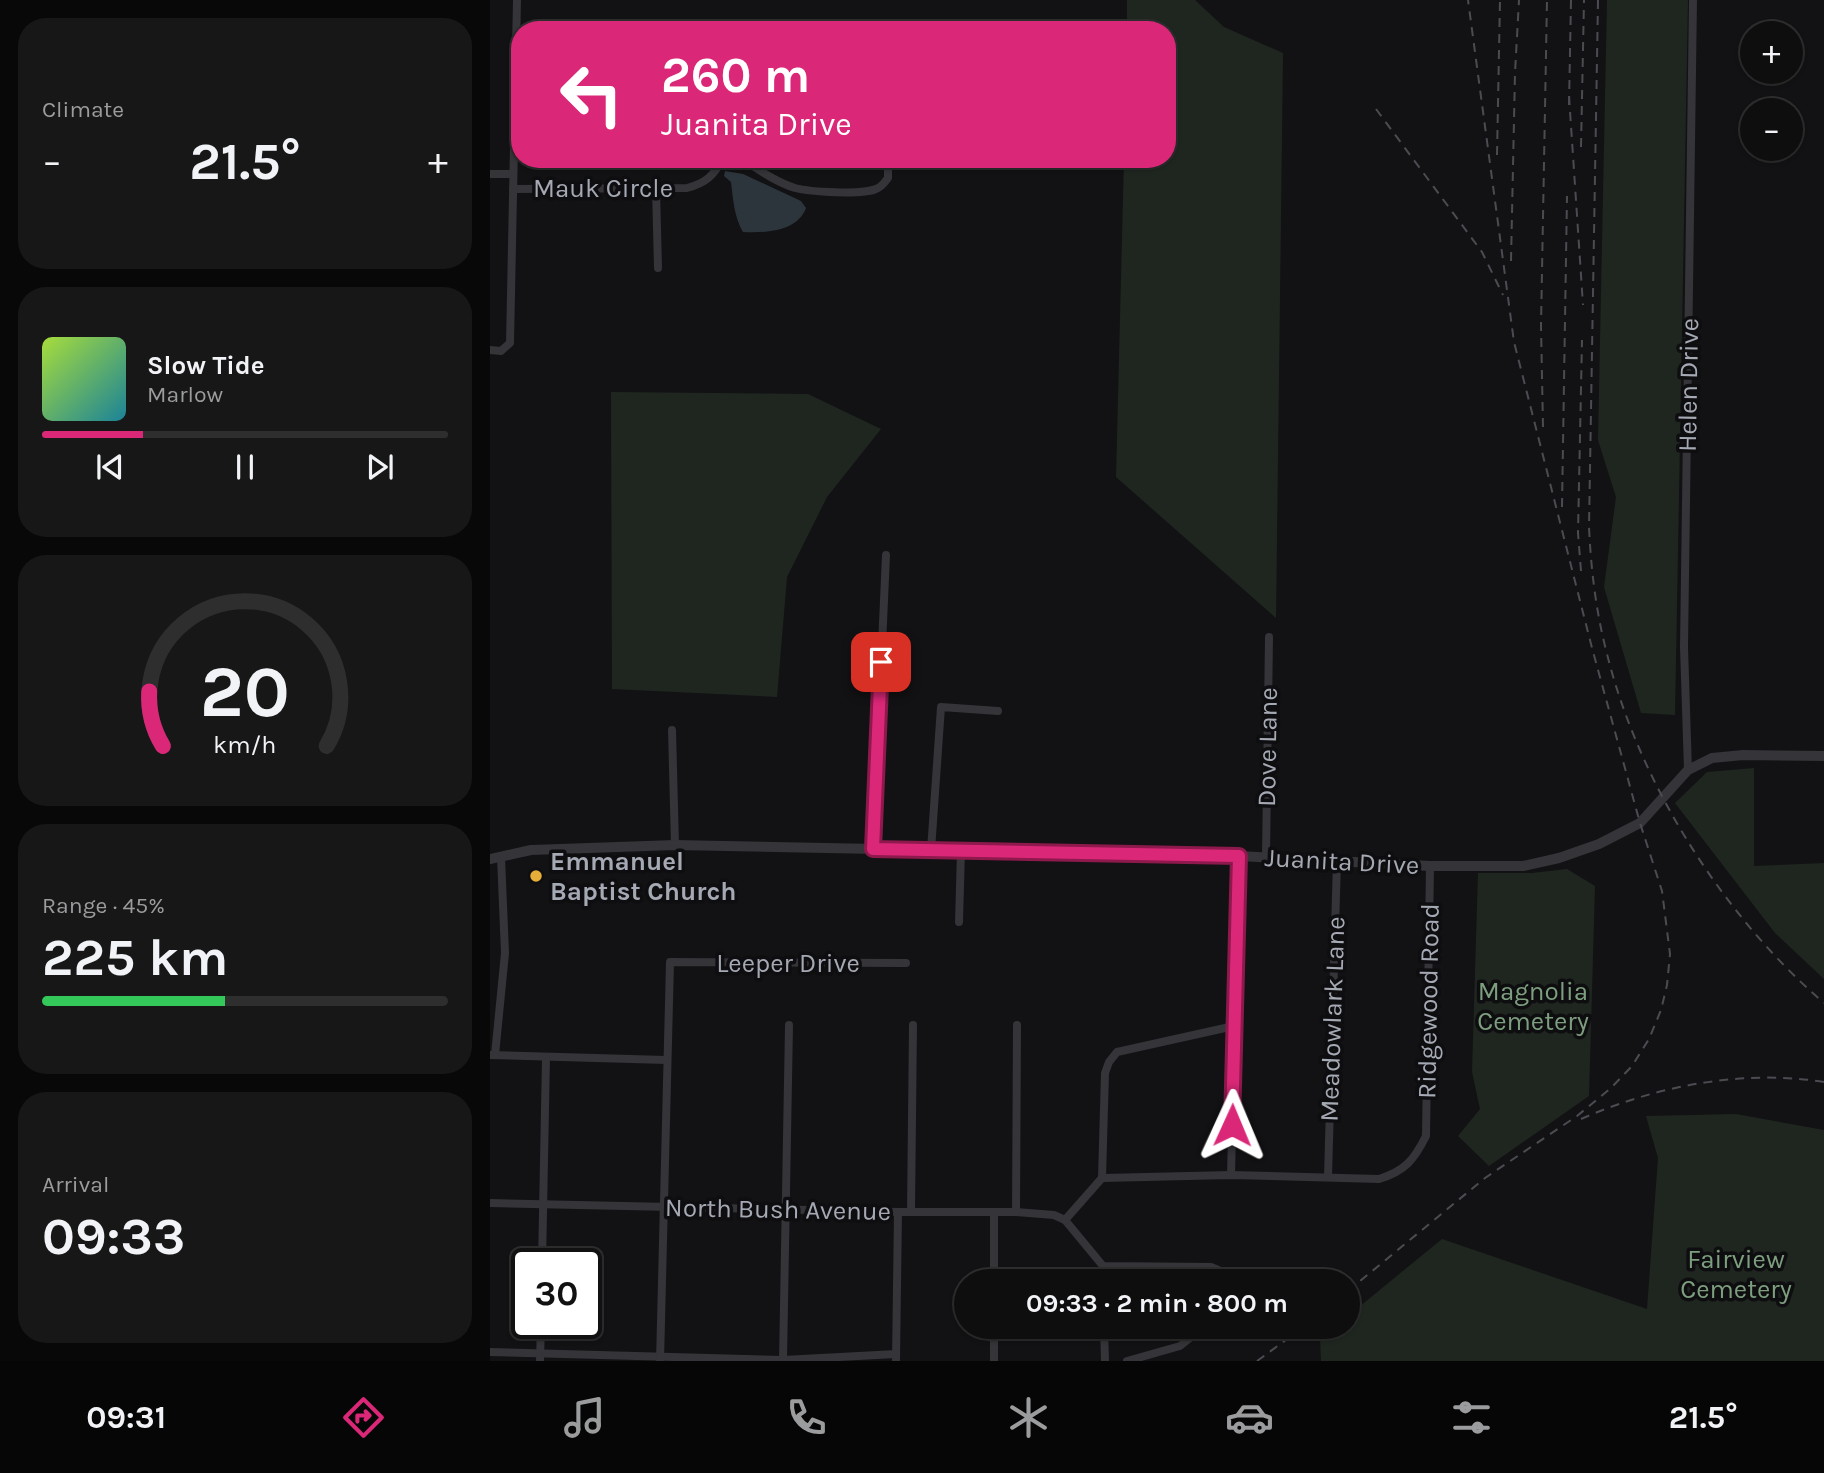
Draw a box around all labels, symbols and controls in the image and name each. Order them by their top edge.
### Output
map controls [1740,21,1803,161]
button: + [1740,21,1803,84]
text: 260 m [661,47,810,104]
icon: left [546,49,637,140]
text: Climate [42,96,124,123]
button: − [1740,98,1803,161]
text: Juanita Drive [661,106,852,143]
text: 21.5° [189,131,301,192]
text: − [42,139,62,184]
text: + [428,139,448,184]
street label: Mauk Circle [533,173,673,204]
street label: Helen Drive [1672,318,1705,452]
text: Slow Tide [147,350,265,381]
text: Marlow [147,381,223,408]
icon: previous [91,448,129,486]
icon: pause [226,448,264,486]
icon: next [361,448,399,486]
pin [851,632,911,692]
icon: arrive [862,643,900,681]
text: 20 [200,650,290,735]
street label: Dove Lane [1251,687,1284,807]
text: km/h [213,730,277,759]
street label: Juanita Drive [1264,842,1420,881]
place label: Emmanuel Baptist Church [550,846,736,907]
marker: Emmanuel Baptist Church [528,868,544,884]
text: Range · 45% [42,892,165,919]
street label: Ridgewood Road [1411,903,1446,1099]
street label: Meadowlark Lane [1313,916,1352,1122]
text: 225 km [42,927,228,988]
street label: Leeper Drive [716,948,860,979]
park label: Magnolia Cemetery [1477,976,1589,1037]
position arrow [1195,1088,1269,1162]
text: Arrival [42,1171,109,1198]
street label: North Bush Avenue [665,1192,891,1227]
text: 09:33 [42,1206,185,1267]
park label: Fairview Cemetery [1680,1244,1792,1305]
speed limit sign: 30 [511,1248,602,1339]
text: 09:33 · 2 min · 800 m [1026,1288,1288,1319]
icon: directions [339,1393,388,1442]
icon: music [560,1393,609,1442]
icon: phone [782,1393,831,1442]
icon: climate [1004,1393,1053,1442]
icon: car [1225,1393,1274,1442]
icon: filters [1447,1393,1496,1442]
text: 09:31 [86,1399,166,1436]
text: 21.5° [1669,1399,1738,1436]

